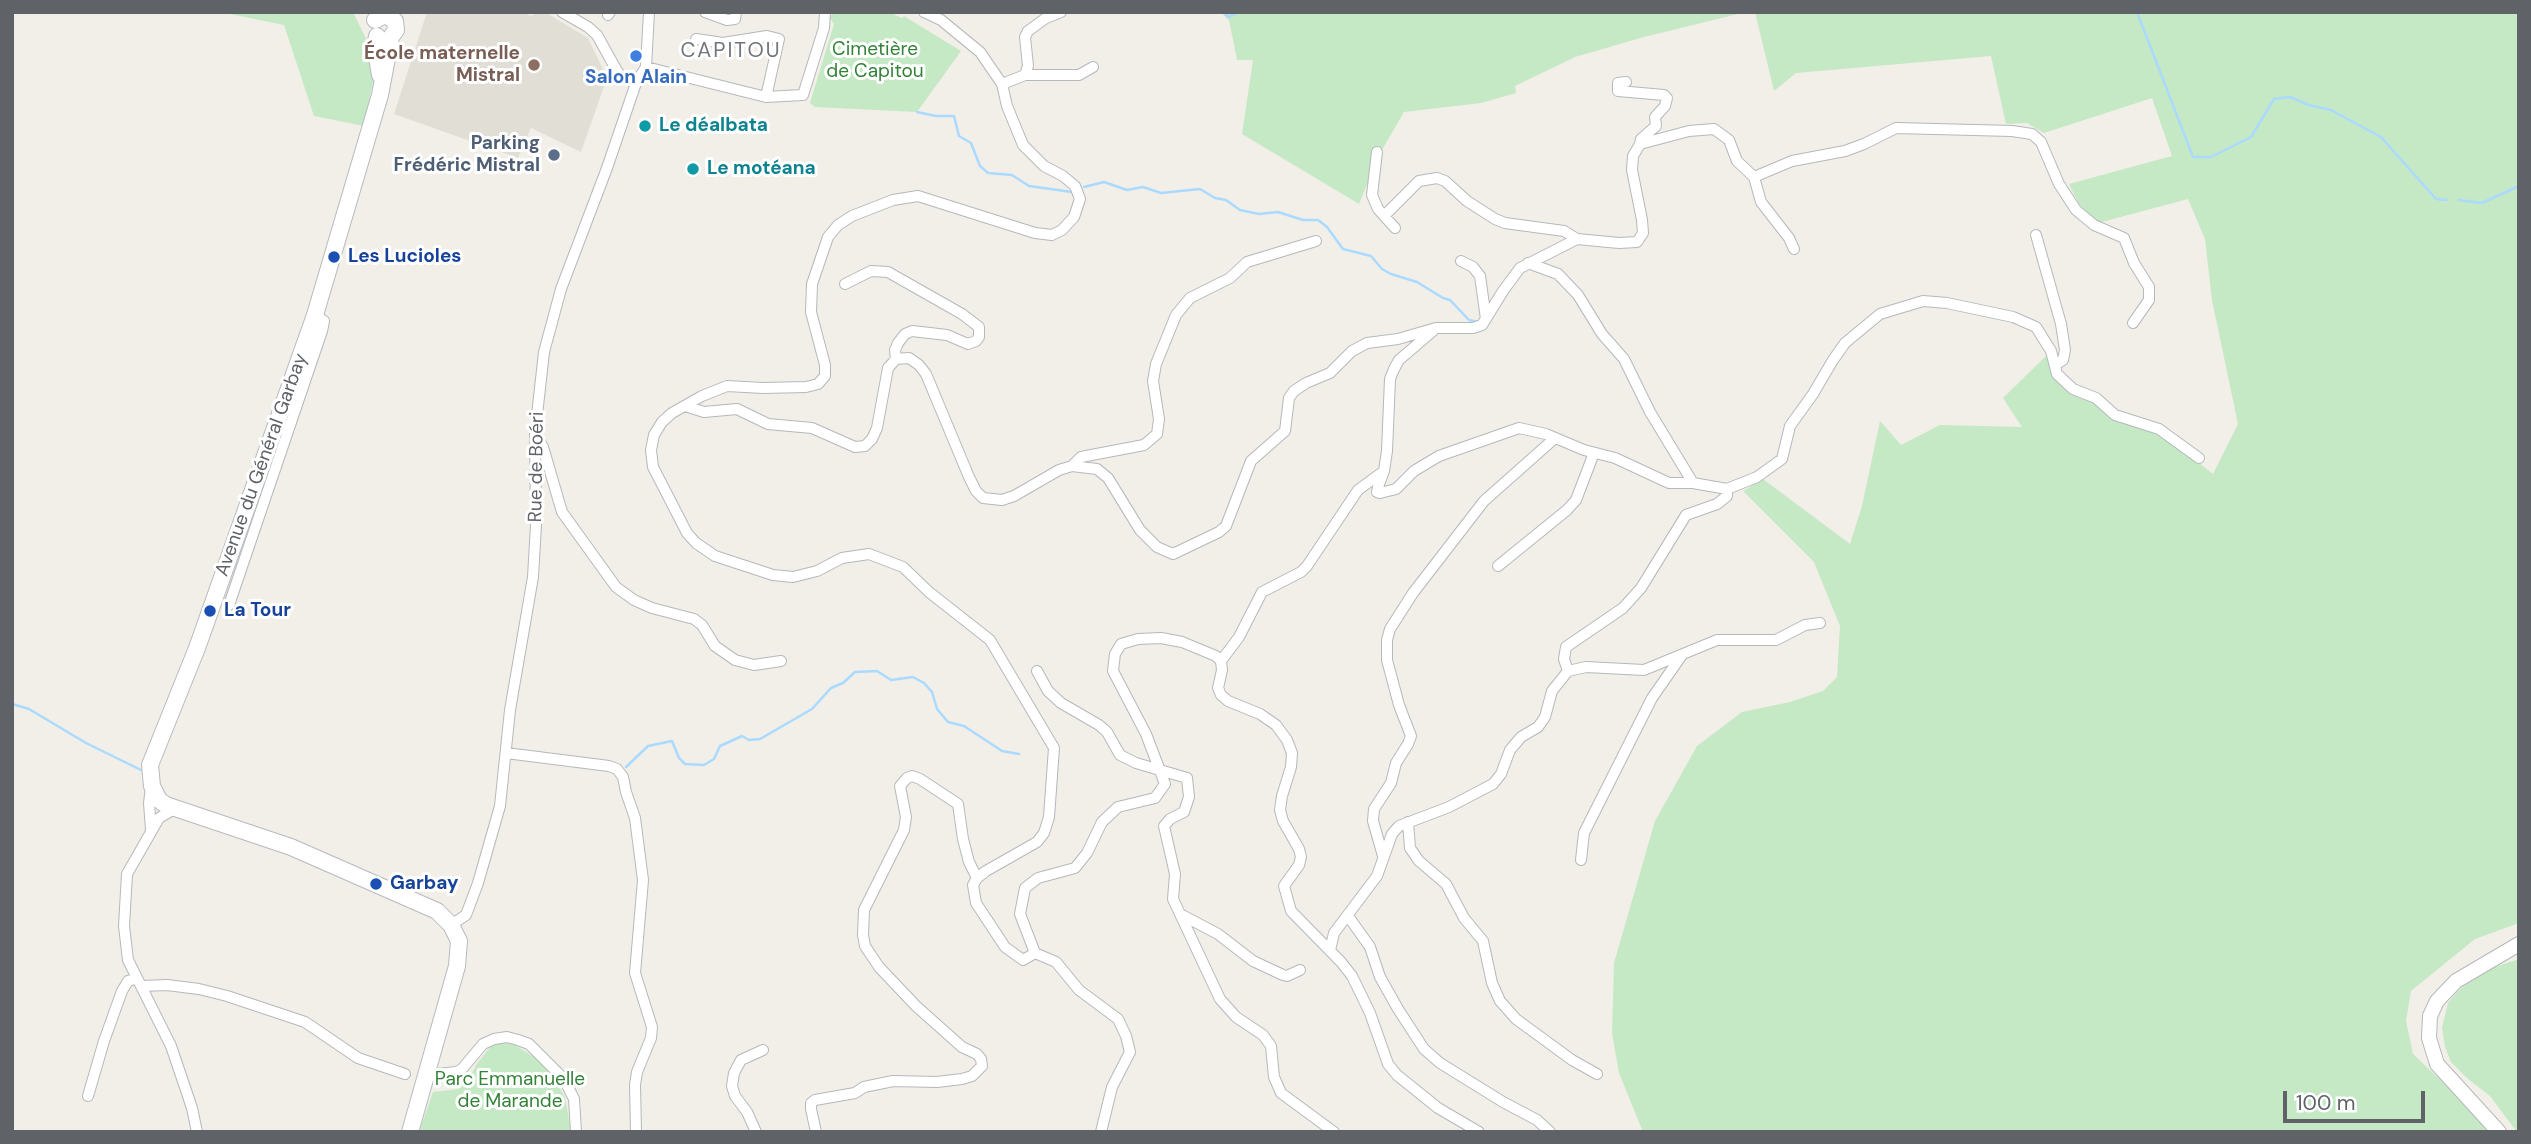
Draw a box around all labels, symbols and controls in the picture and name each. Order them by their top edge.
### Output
district label: CAPITOU [681,38,781,64]
park label: Cimetière de Capitou [826,39,924,83]
place label: École maternelle Mistral [364,43,520,87]
marker: Salon Alain [628,48,644,64]
marker: École maternelle Mistral [526,57,542,73]
place label: Salon Alain [585,67,687,89]
place label: Le déalbata [659,115,768,137]
marker: Le déalbata [637,118,653,134]
place label: Parking Frédéric Mistral [393,133,540,177]
marker: Parking Frédéric Mistral [546,147,562,163]
place label: Le motéana [707,158,816,180]
marker: Le motéana [685,161,701,177]
place label: Les Lucioles [348,246,461,268]
marker: Les Lucioles [326,249,342,265]
street label: Avenue du Général Garbay [211,351,313,579]
street label: Rue de Boéri [525,411,549,523]
place label: La Tour [224,600,291,622]
marker: La Tour [202,603,218,619]
place label: Garbay [390,873,458,895]
marker: Garbay [368,876,384,892]
park label: Parc Emmanuelle de Marande [435,1069,585,1113]
scale bar [2286,1078,2428,1122]
text: 100 m [2296,1089,2356,1117]

